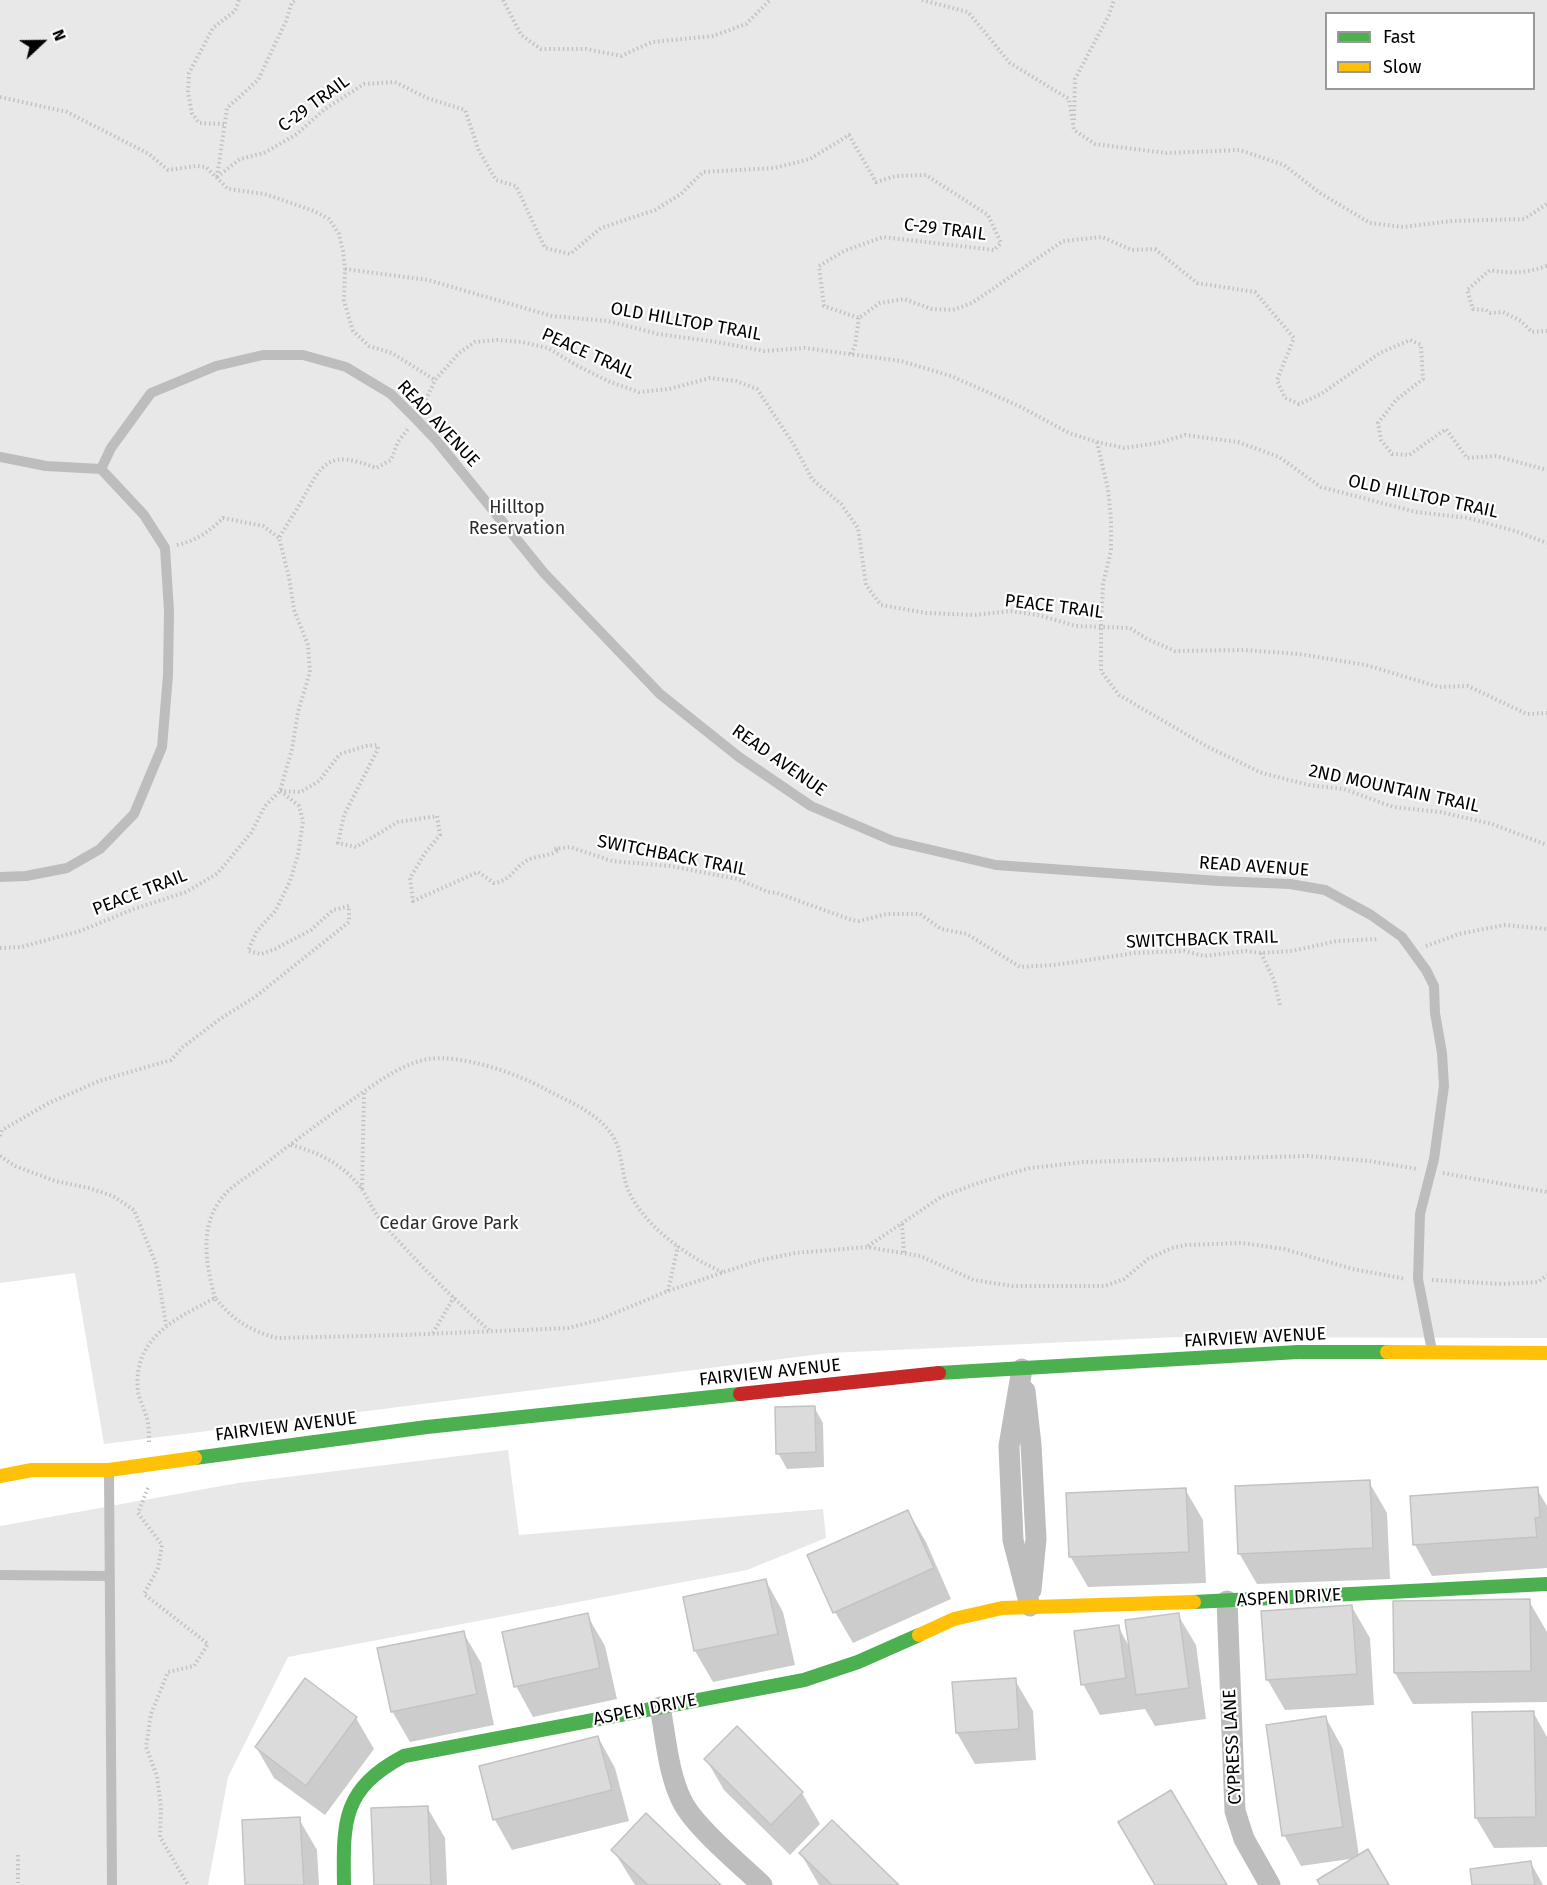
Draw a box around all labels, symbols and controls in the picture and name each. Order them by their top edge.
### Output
north arrow [12,12,72,72]
legend [1325,12,1535,90]
text: Fast [1383,26,1415,48]
text: N [48,27,70,44]
text: Slow [1383,56,1421,78]
street label: C-29 TRAIL [274,71,354,137]
street label: C-29 TRAIL [903,214,987,246]
street label: OLD HILLTOP TRAIL [609,298,763,346]
street label: PEACE TRAIL [538,324,638,384]
street label: READ AVENUE [392,376,484,472]
street label: OLD HILLTOP TRAIL [1346,471,1500,523]
park label: Hilltop Reservation [469,497,565,540]
street label: PEACE TRAIL [1003,590,1105,624]
street label: READ AVENUE [727,720,831,802]
street label: 2ND MOUNTAIN TRAIL [1307,760,1481,818]
street label: SWITCHBACK TRAIL [595,831,749,881]
street label: READ AVENUE [1198,852,1310,882]
street label: PEACE TRAIL [90,865,190,921]
street label: SWITCHBACK TRAIL [1126,927,1278,953]
park label: Cedar Grove Park [380,1213,518,1235]
street label: FAIRVIEW AVENUE [1183,1323,1327,1353]
street label: FAIRVIEW AVENUE [698,1355,842,1391]
street label: FAIRVIEW AVENUE [214,1408,358,1446]
street label: ASPEN DRIVE [1236,1584,1342,1612]
street label: ASPEN DRIVE [592,1689,698,1731]
street label: CYPRESS LANE [1219,1689,1247,1805]

